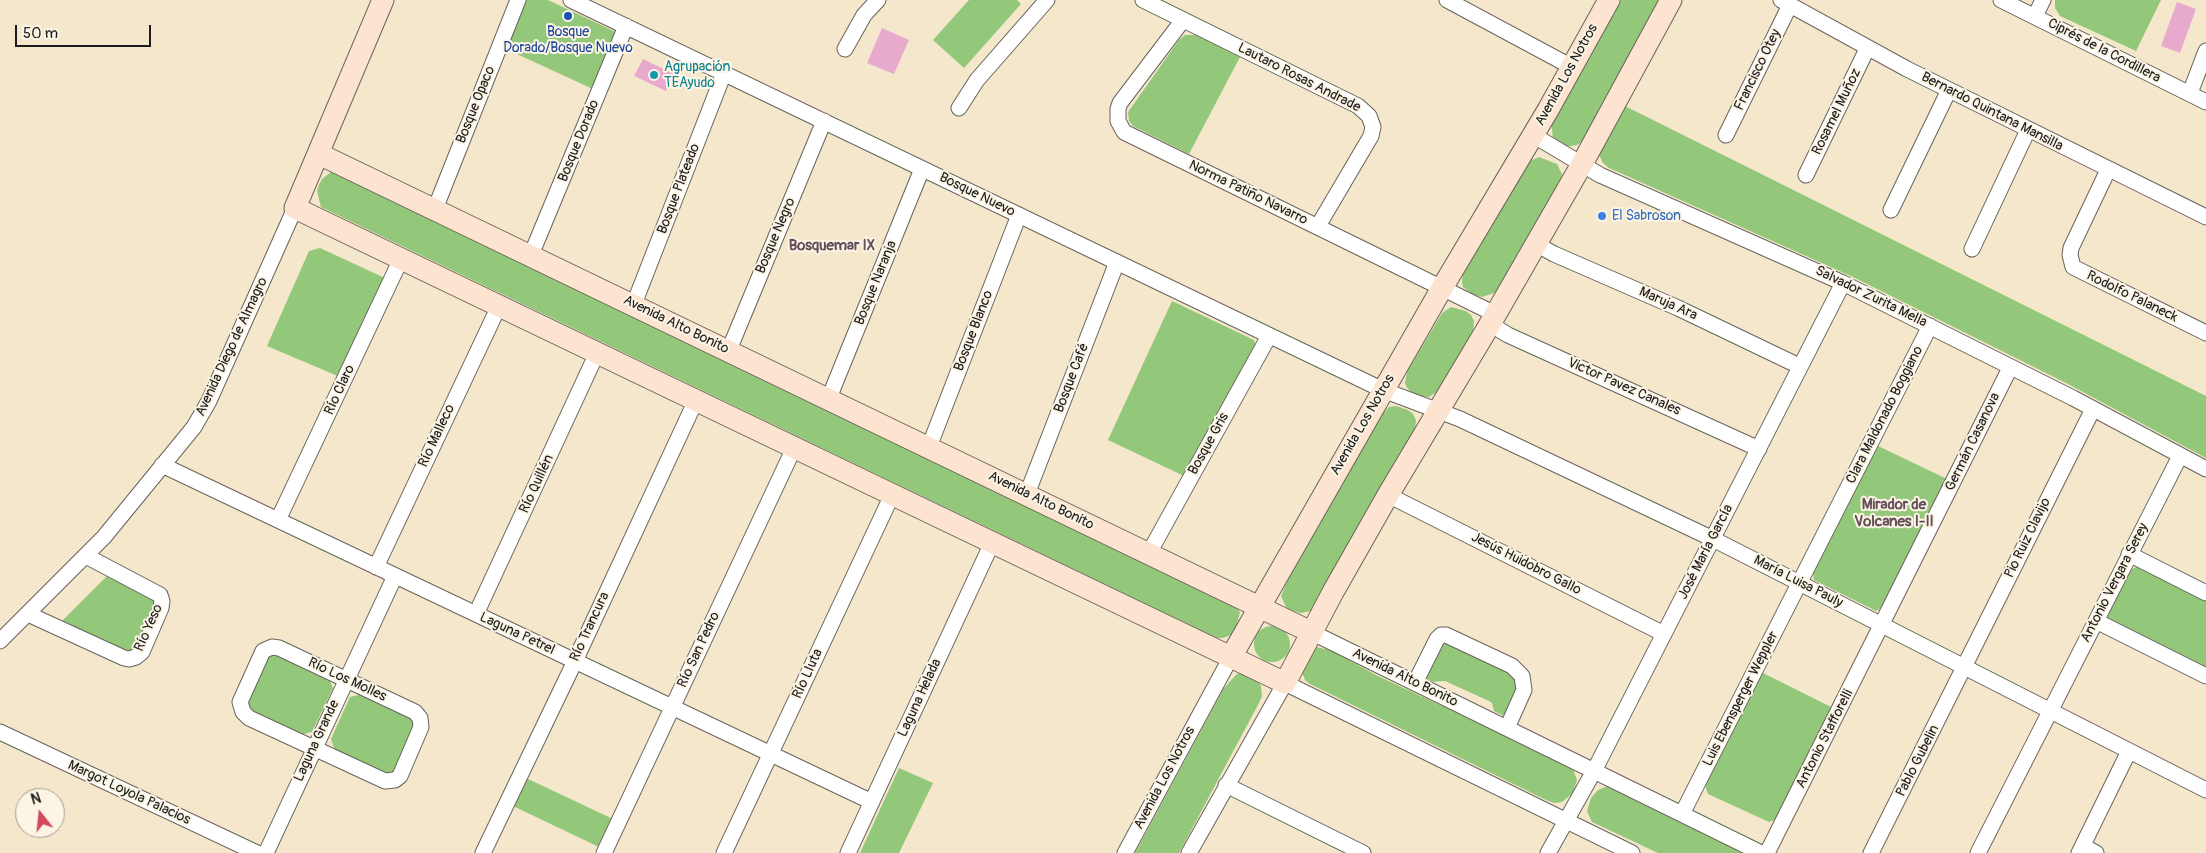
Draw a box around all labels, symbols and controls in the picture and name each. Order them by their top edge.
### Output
marker: Bosque Dorado/Bosque Nuevo [562,10,574,22]
scale bar [18,15,154,47]
street label: Ciprés de la Cordillera [2045,15,2163,87]
street label: Avenida Los Notros [1532,21,1602,129]
text: 50 m [23,24,58,43]
place label: Bosque Dorado/Bosque Nuevo [503,24,633,56]
street label: Francisco Otey [1731,27,1785,113]
street label: Lautaro Rosas Andrade [1235,40,1363,116]
place label: Agrupación TEAyudo [664,59,730,92]
street label: Bosque Opaco [453,64,499,146]
street label: Rosamel Muñoz [1809,66,1865,158]
marker: Agrupación TEAyudo [648,69,660,81]
street label: Bernardo Quintana Mansilla [1918,69,2066,155]
street label: Bosque Dorado [555,97,603,185]
street label: Bosque Plateado [654,141,704,237]
street label: Norma Patiño Navarro [1186,157,1310,229]
street label: Bosque Nuevo [936,169,1018,221]
street label: Bosque Negro [752,195,800,277]
place label: El Sabroson [1612,208,1681,224]
marker: El Sabroson [1596,210,1608,222]
district label: Bosquemar IX [789,237,875,255]
street label: Bosque Naranja [851,238,901,328]
street label: Salvador Zurita Mella [1812,263,1930,331]
street label: Rodolfo Palaneck [2084,268,2180,326]
street label: Avenida Diego de Almagro [192,275,272,419]
street label: Maruja Ara [1636,284,1700,324]
street label: Bosque Blanco [951,288,997,374]
street label: Avenida Alto Bonito [620,292,732,358]
street label: Bosque Café [1051,341,1093,415]
street label: Clara Maldonado Boggiano [1843,343,1927,487]
street label: Victor Pavez Canales [1565,355,1683,419]
street label: Río Claro [321,362,359,418]
street label: Avenida Los Notros [1327,372,1399,478]
street label: Germán Casanova [1942,390,2004,494]
street label: Río Malleco [415,402,459,470]
street label: Bosque Gris [1185,410,1233,478]
street label: Río Quillén [516,452,558,516]
street label: Avenida Alto Bonito [985,468,1097,534]
street label: Pio Ruiz Clavijo [2001,495,2055,581]
district label: Mirador de Volcanes I-II [1854,496,1934,531]
street label: José María García [1675,502,1737,602]
street label: Antonio Vergara Serey [2078,520,2152,646]
street label: Jesús Huidobro Gallo [1468,529,1584,599]
street label: María Luisa Pauly [1751,552,1845,612]
street label: Río Trancura [567,590,613,664]
street label: Río Yeso [131,602,167,654]
street label: Laguna Petrel [477,609,557,659]
street label: Río San Pedro [674,610,724,690]
street label: Luis Ebensperger Weppler [1700,629,1782,769]
street label: Avenida Alto Bonito [1349,645,1461,711]
street label: Río Lluta [789,646,827,702]
street label: Río Los Molles [305,654,389,706]
street label: Laguna Helada [895,656,945,740]
street label: Antonio Stafforelli [1793,687,1857,791]
street label: Laguna Grande [291,698,343,784]
street label: Pablo Gubelin [1893,722,1943,800]
street label: Avenida Los Notros [1131,724,1199,832]
street label: Margot Loyola Palacios [65,757,193,829]
north arrow [15,788,65,838]
text: N [29,790,43,809]

